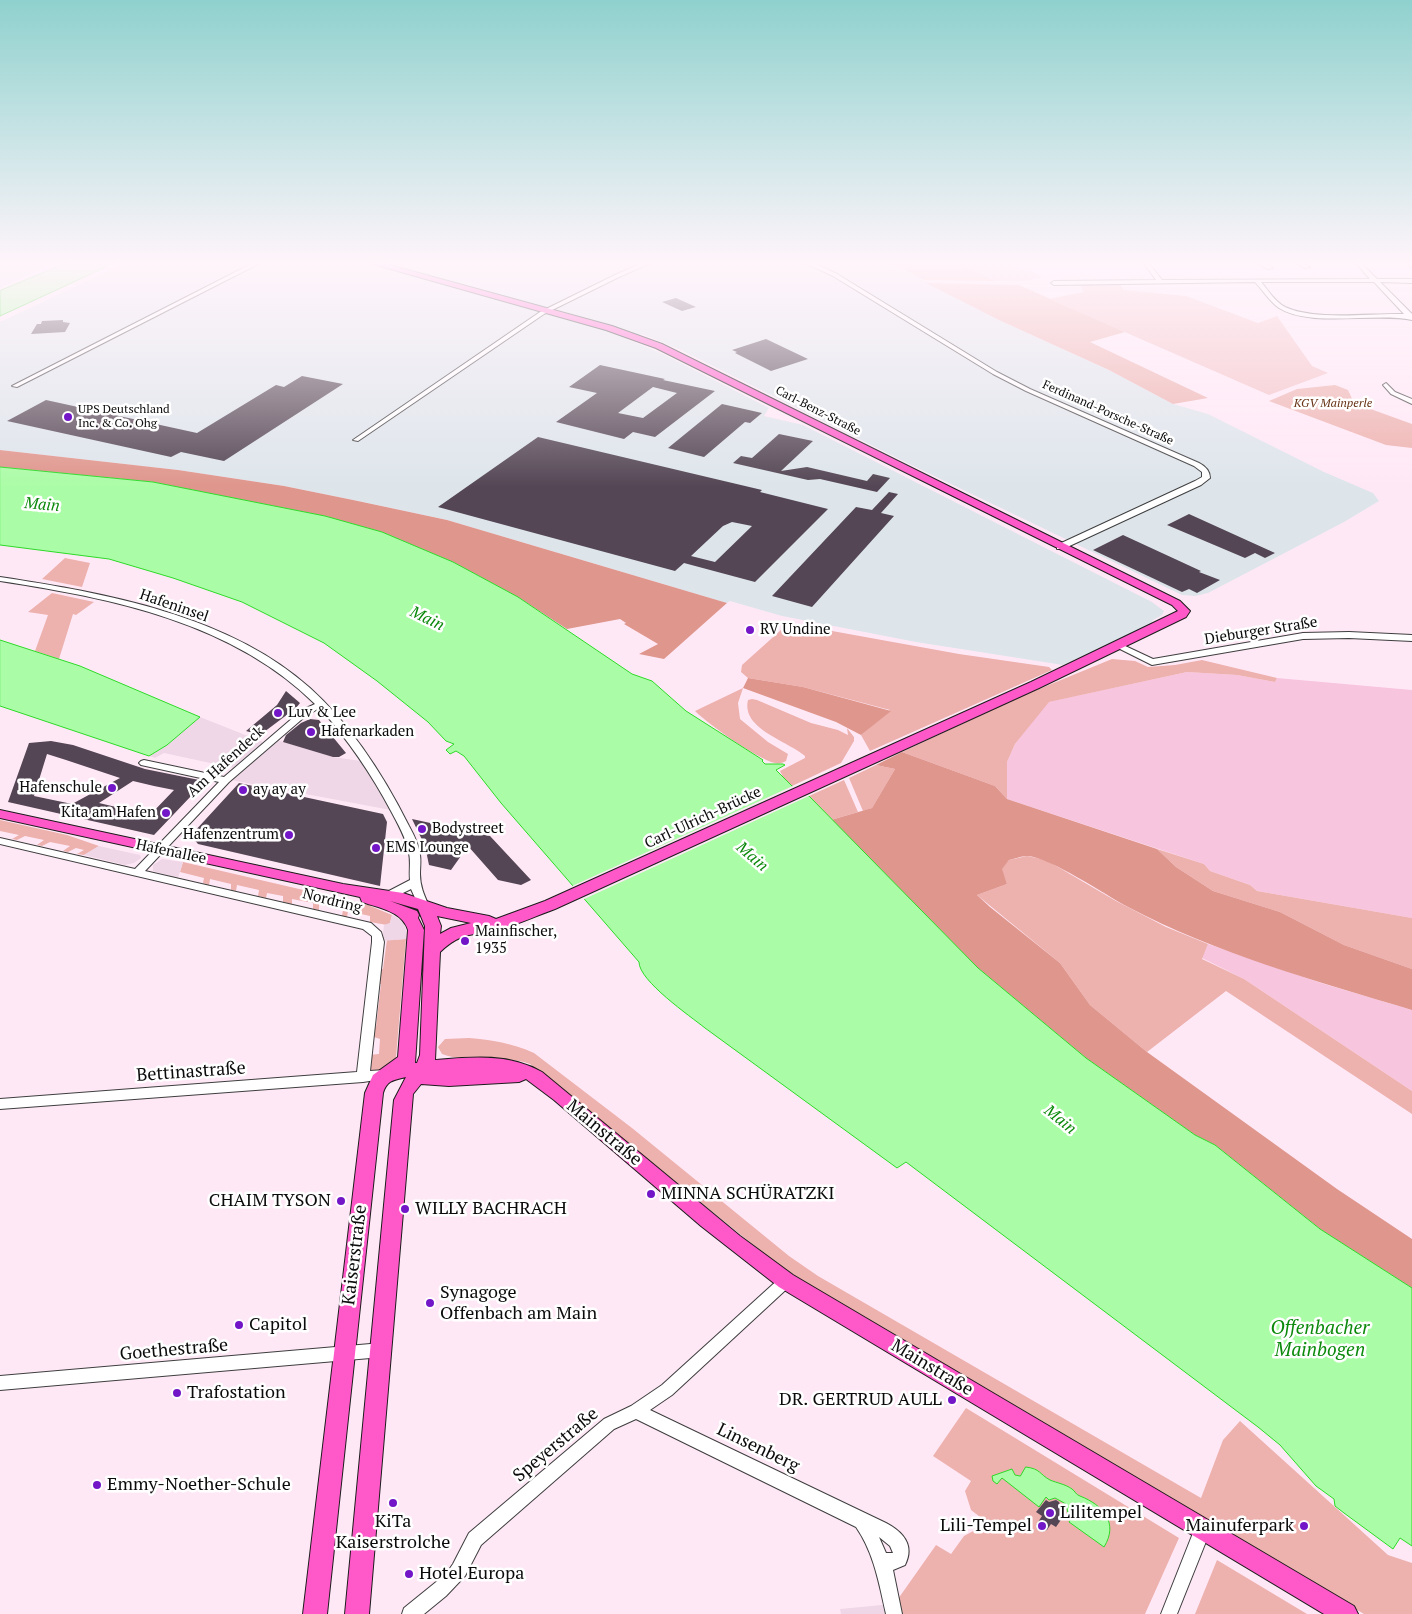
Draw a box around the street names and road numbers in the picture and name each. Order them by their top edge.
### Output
street label: Ferdinand-Porsche-Straße [1040,378,1176,448]
street label: Carl-Benz-Straße [773,383,863,439]
street label: Hafeninsel [137,586,211,626]
street label: Dieburger Straße [1203,613,1319,649]
street label: Am Hafendeck [184,723,268,801]
street label: Carl-Ulrich-Brücke [642,783,764,853]
street label: Hafenallee [134,836,208,868]
street label: Nordring [301,885,363,917]
street label: Bettinastraße [136,1057,246,1087]
street label: Mainstraße [562,1095,646,1171]
street label: Kaiserstraße [338,1204,372,1306]
street label: Goethestraße [119,1335,229,1365]
street label: Mainstraße [887,1335,977,1401]
street label: Speyerstraße [509,1403,603,1487]
street label: Linsenberg [713,1419,803,1477]

